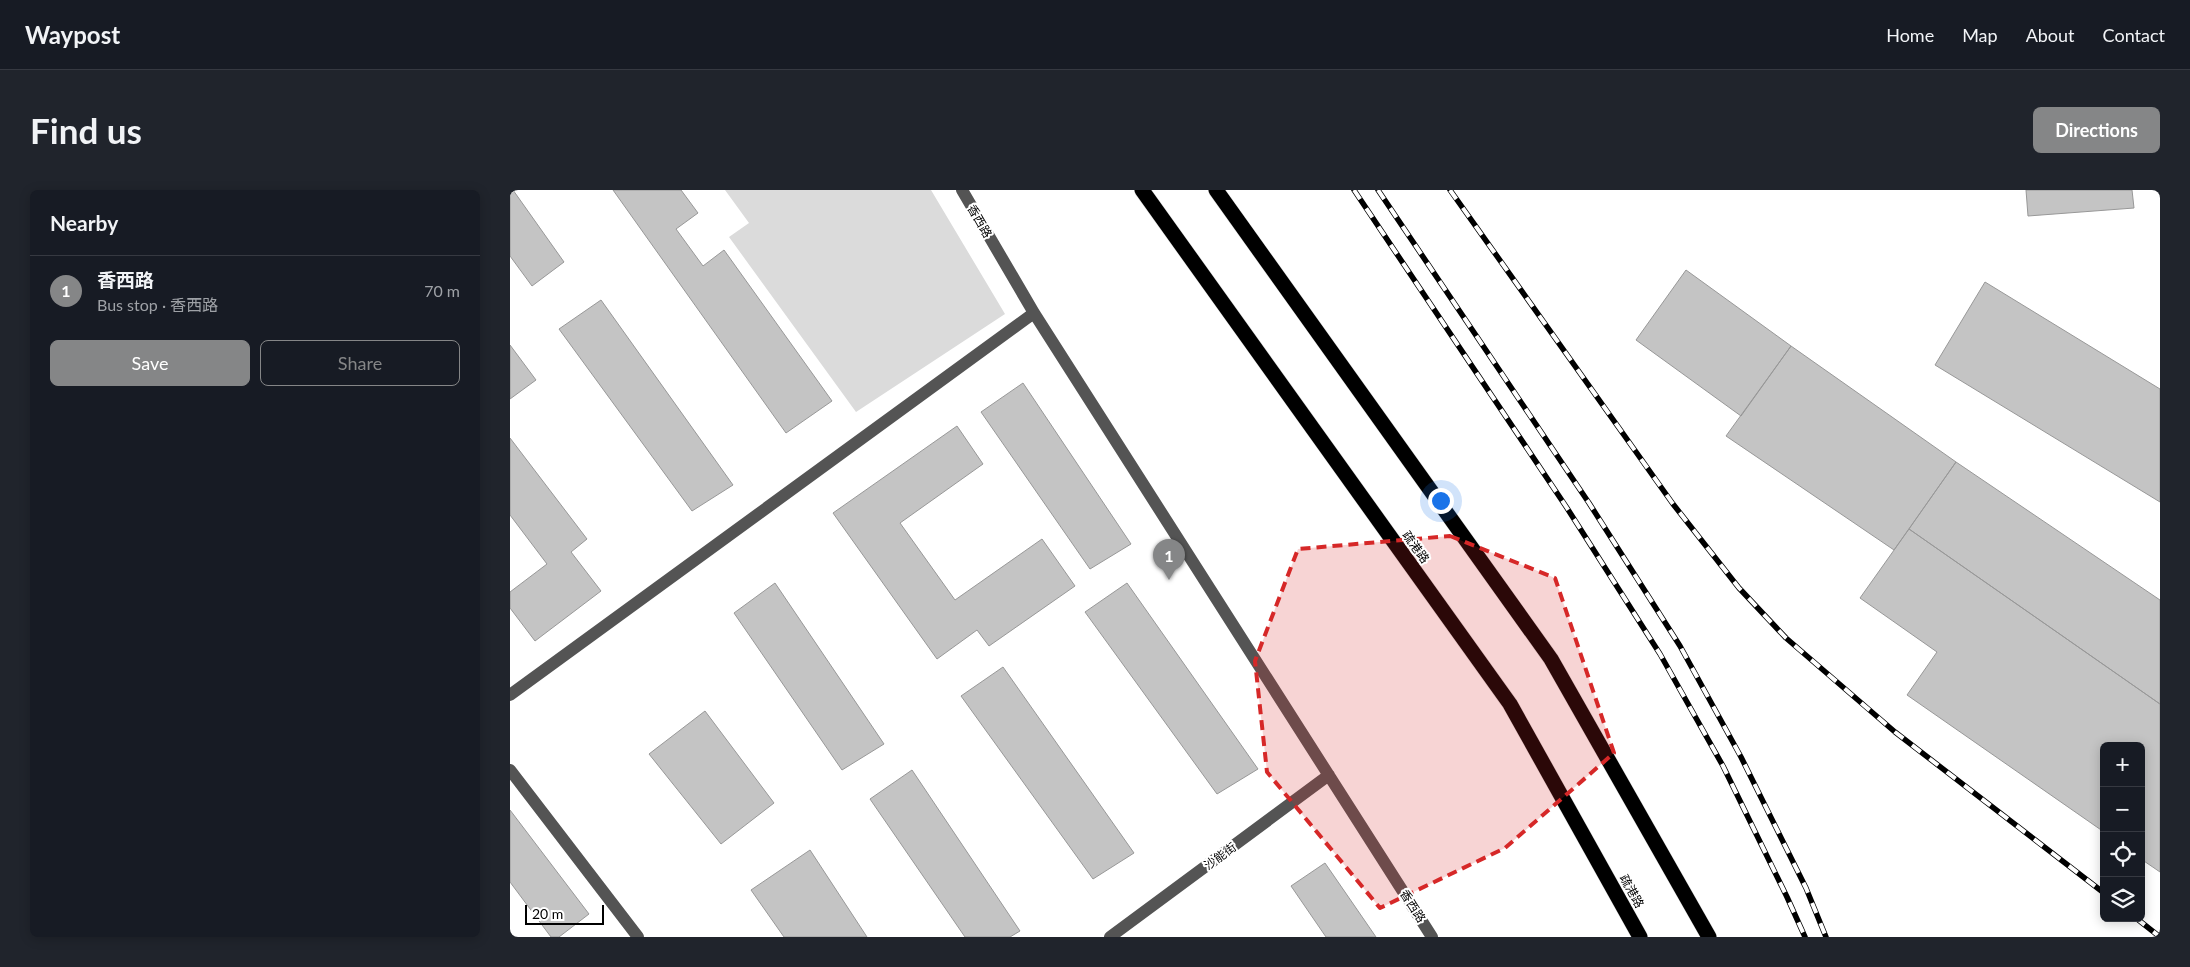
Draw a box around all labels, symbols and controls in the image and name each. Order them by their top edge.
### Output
text: Waypost [25,20,120,49]
text: Home [1886,24,1934,46]
text: Map [1962,24,1998,46]
text: About [2026,24,2075,46]
text: Contact [2103,24,2165,46]
button: Directions [2033,107,2160,153]
text: Find us [30,109,142,151]
street label: 香西路 [965,202,995,240]
text: Nearby [50,210,118,235]
text: 香西路 [97,268,154,291]
text: 1 [61,281,71,300]
text: 70 m [424,281,460,300]
text: Bus stop · 香西路 [97,295,218,314]
button: Save [50,340,250,386]
button: Share [260,340,460,386]
your location [1428,488,1454,514]
street label: 疏港路 [1399,528,1433,566]
pin: 1 [1153,539,1185,580]
map controls [2100,742,2145,922]
button: + [2100,742,2145,787]
button: − [2100,787,2145,832]
button: locate [2100,832,2145,877]
street label: 沙能街 [1201,839,1239,873]
street label: 疏港路 [1617,872,1647,910]
button: layers [2100,877,2145,922]
street label: 香西路 [1397,887,1429,925]
scale bar [525,902,604,925]
text: 20 m [532,905,563,922]

